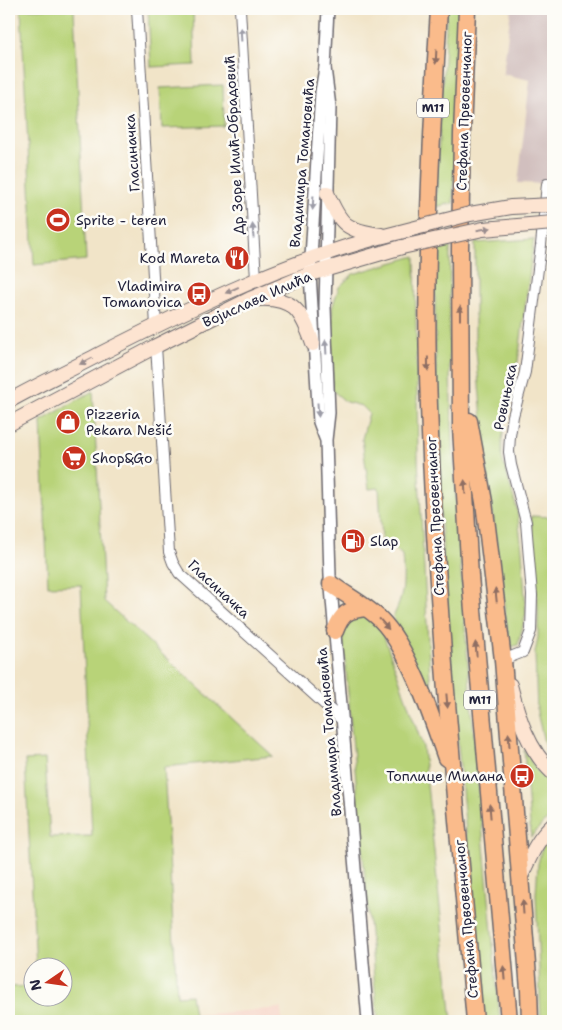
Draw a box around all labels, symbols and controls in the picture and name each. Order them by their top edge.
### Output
one-way arrow [236,25,244,41]
street label: Стефана Првовенчаног [452,30,476,191]
one-way arrow [431,50,439,66]
street label: Др Зоре Илић-Обрадовић [220,55,248,235]
street label: Владимира Томановића [286,77,318,248]
road number: M11 [417,99,449,118]
street label: Гласиначка [120,113,144,193]
one-way arrow [309,196,317,212]
sports icon: Sprite - teren [45,207,71,233]
place label: Sprite - teren [76,211,167,229]
one-way arrow [248,222,256,238]
one-way arrow [476,225,492,233]
restaurant icon: Kod Mareta [224,245,250,271]
place label: Kod Mareta [139,249,220,267]
street label: Војислава Илића [200,267,315,331]
place label: Vladimira Tomanovica [102,277,182,311]
bus stop icon: Vladimira Tomanovica [186,281,212,307]
one-way arrow [225,287,239,295]
one-way arrow [456,305,464,321]
one-way arrow [322,339,330,355]
one-way arrow [424,356,432,372]
one-way arrow [79,357,93,365]
street label: Ровињска [489,362,521,432]
one-way arrow [314,402,322,418]
place label: Pizzeria Pekara Nešić [86,405,172,439]
shop icon: Pizzeria Pekara Nešić [55,409,81,435]
street label: Стефана Првовенчаног [422,435,448,596]
supermarket icon: Shop&Go [61,445,87,471]
place label: Shop&Go [92,449,152,467]
one-way arrow [460,479,468,495]
fuel station icon: Slap [340,528,366,554]
place label: Slap [370,532,399,550]
street label: Гласиначка [184,556,254,622]
one-way arrow [492,586,500,602]
one-way arrow [378,617,389,630]
one-way arrow [472,641,480,657]
street label: Владимира Томановића [313,646,345,817]
road number: M11 [464,690,496,710]
one-way arrow [443,693,451,709]
one-way arrow [504,732,512,748]
bus stop icon: Топлице Милана [509,763,535,789]
place label: Топлице Милана [386,767,504,785]
one-way arrow [486,803,494,819]
street label: Стефана Првовенчаног [450,838,482,999]
one-way arrow [519,898,527,914]
north arrow [22,958,72,1008]
one-way arrow [500,964,508,980]
text: N [25,977,45,992]

